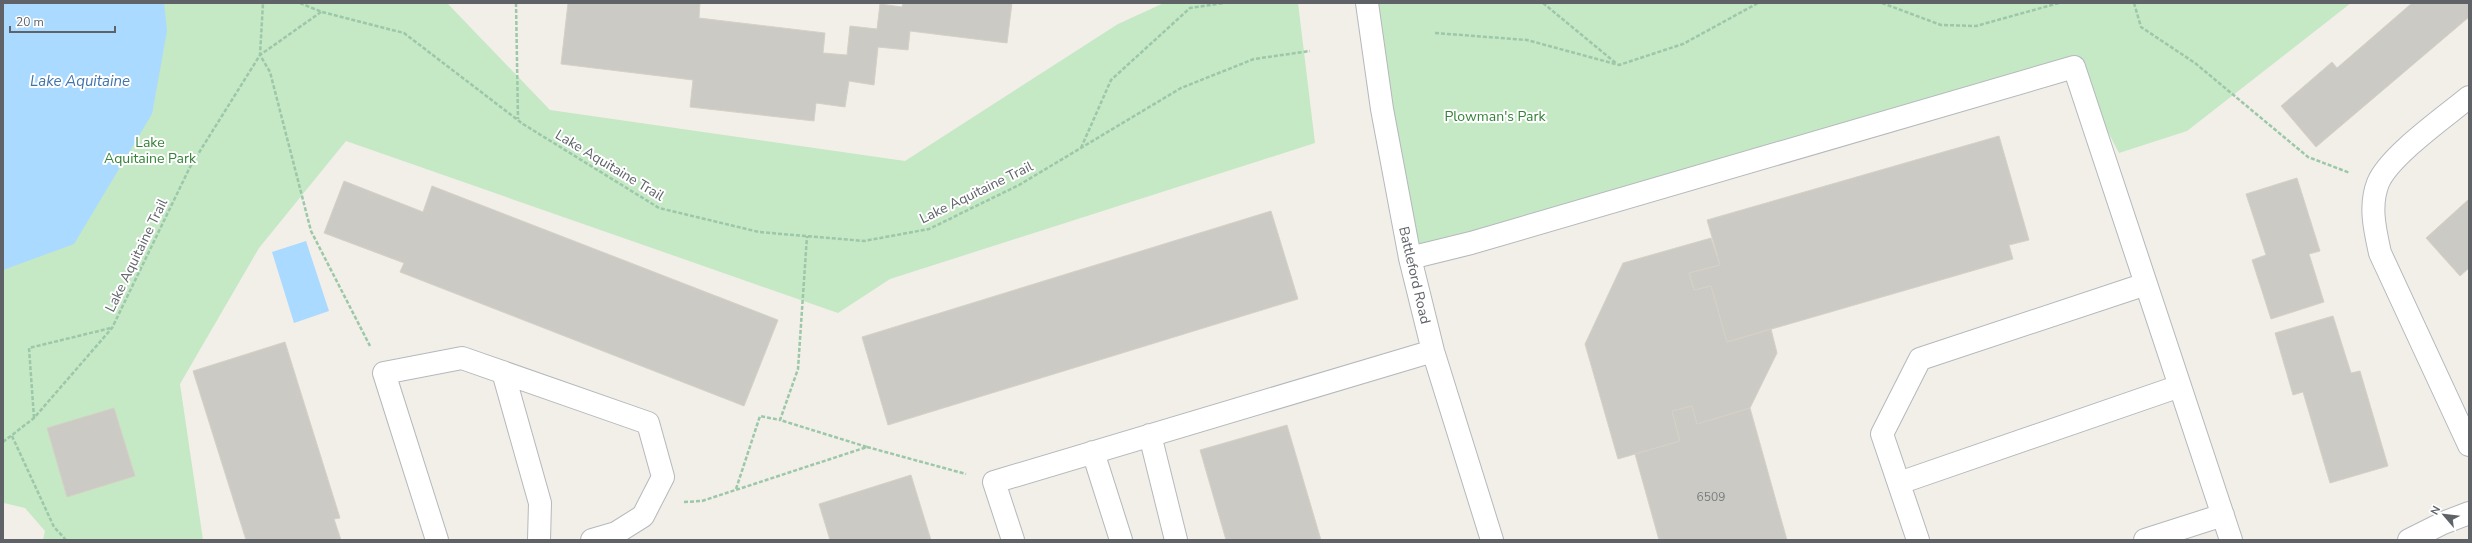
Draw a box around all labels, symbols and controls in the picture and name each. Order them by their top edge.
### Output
scale bar [10,8,115,34]
text: 20 m [16,14,44,30]
water label: Lake Aquitaine [30,71,130,91]
park label: Plowman's Park [1444,107,1547,126]
street label: Lake Aquitaine Trail [552,125,668,206]
park label: Lake Aquitaine Park [104,133,197,168]
street label: Lake Aquitaine Trail [916,156,1037,228]
street label: Lake Aquitaine Trail [101,195,173,315]
street label: Battleford Road [1394,224,1435,326]
house number: 6509 [1697,489,1725,505]
north arrow [2424,495,2464,535]
text: N [2427,503,2444,518]

